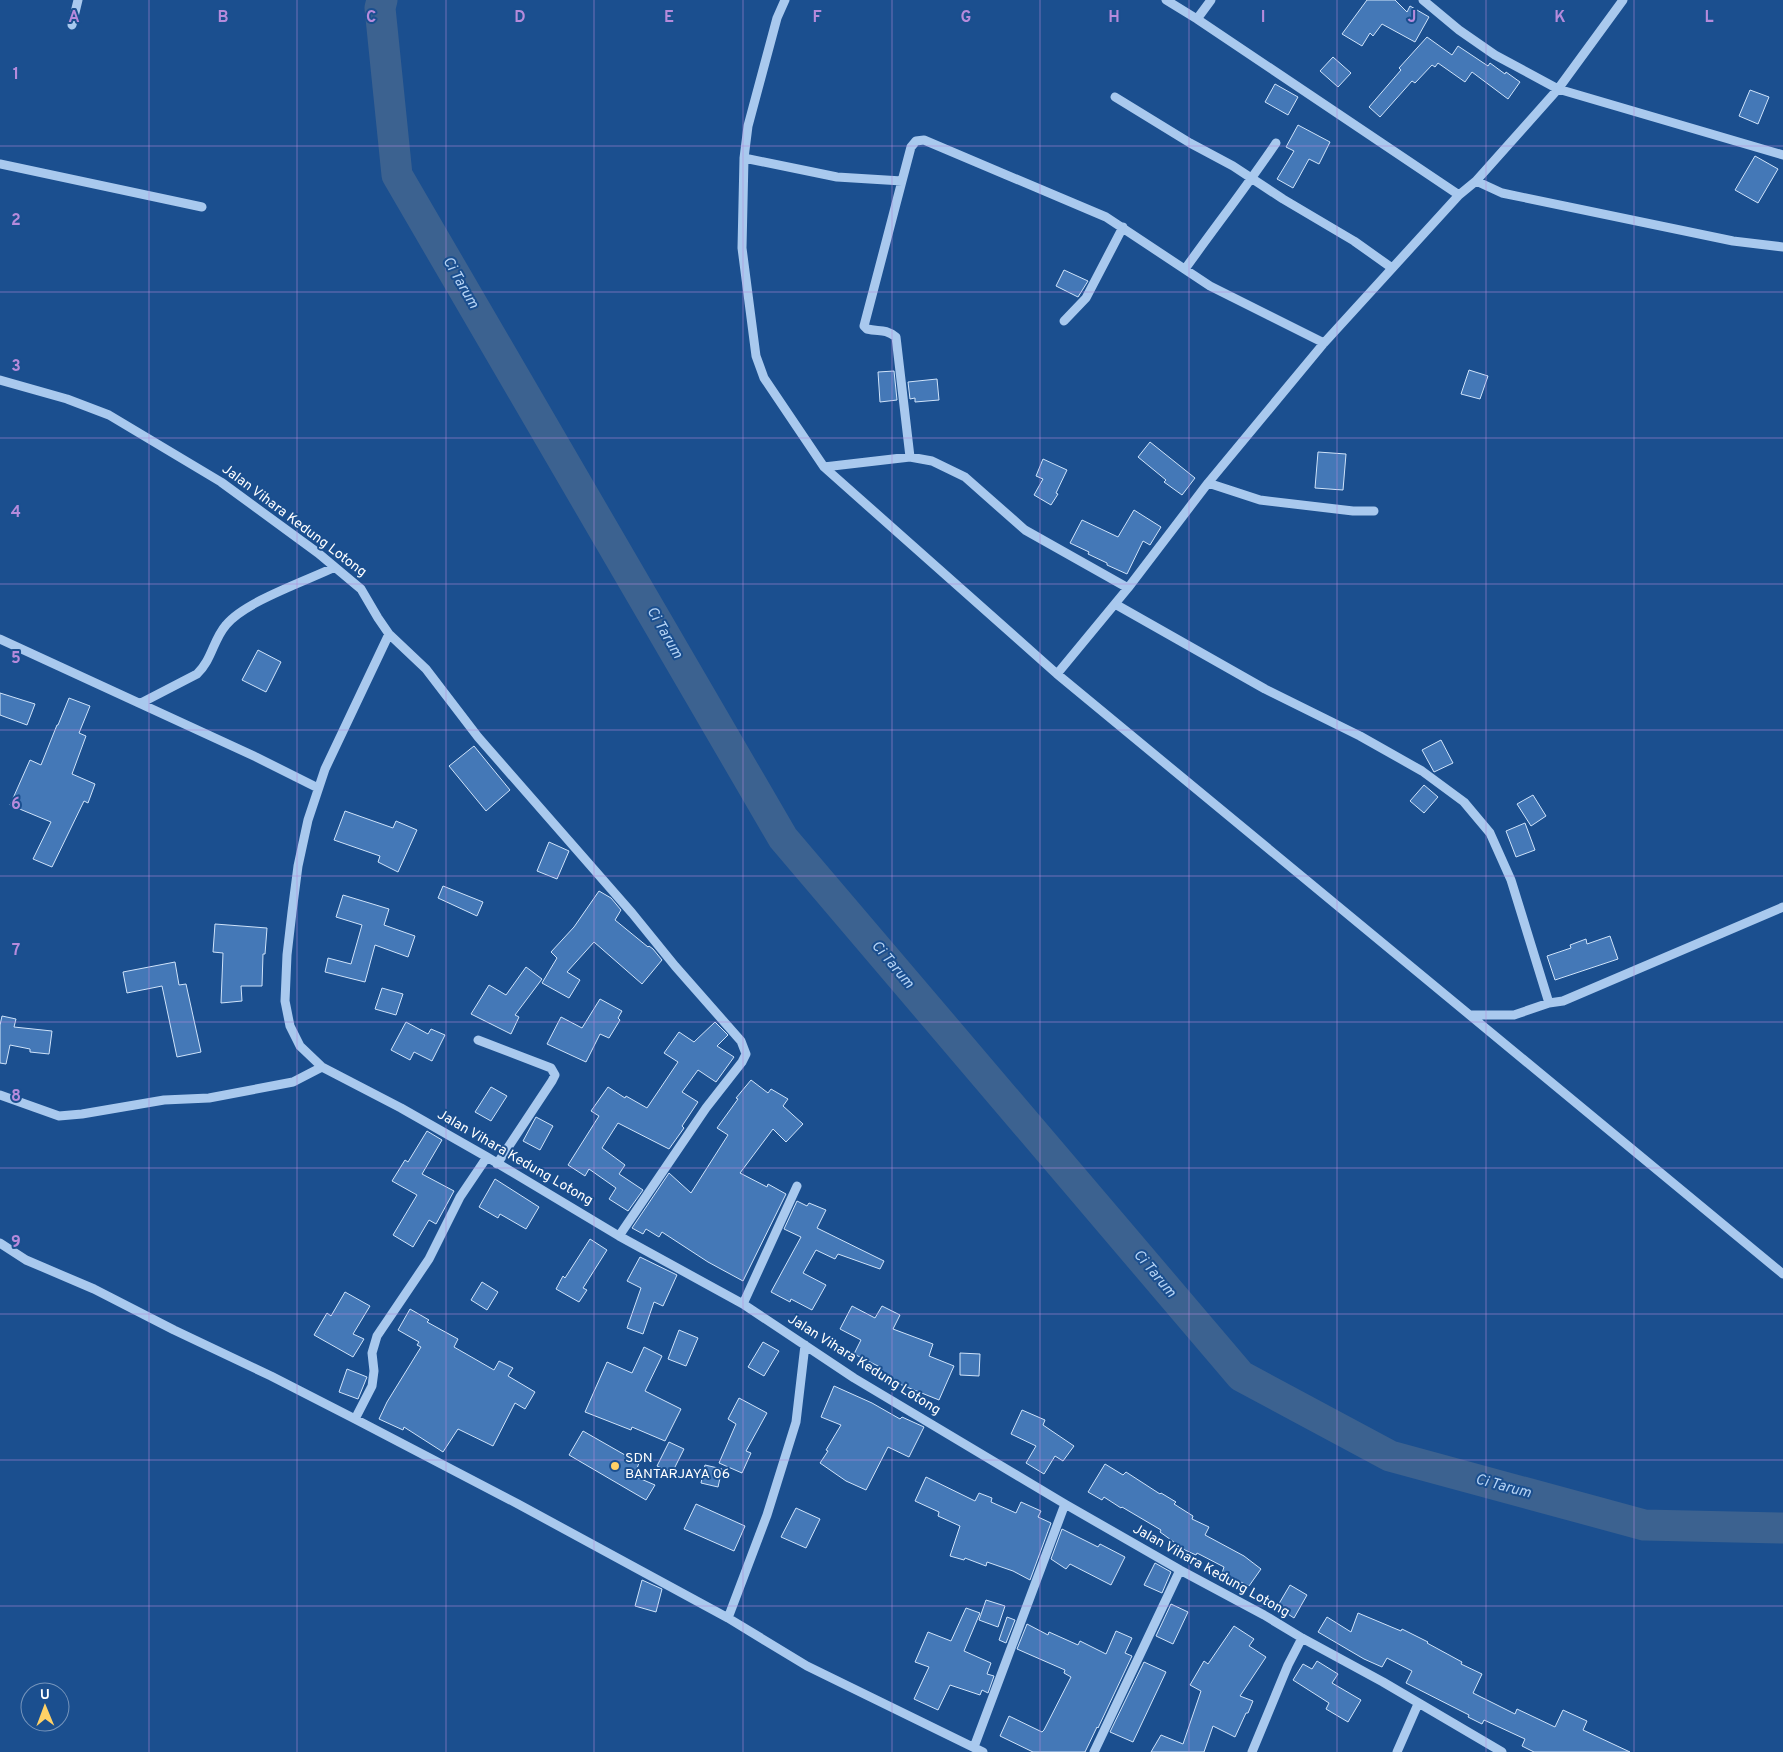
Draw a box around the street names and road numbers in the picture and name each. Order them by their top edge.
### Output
street label: Jalan Vihara Kedung Lotong [218,461,370,581]
street label: Jalan Vihara Kedung Lotong [434,1106,596,1210]
street label: Jalan Vihara Kedung Lotong [784,1311,944,1419]
street label: Jalan Vihara Kedung Lotong [1129,1521,1293,1621]

